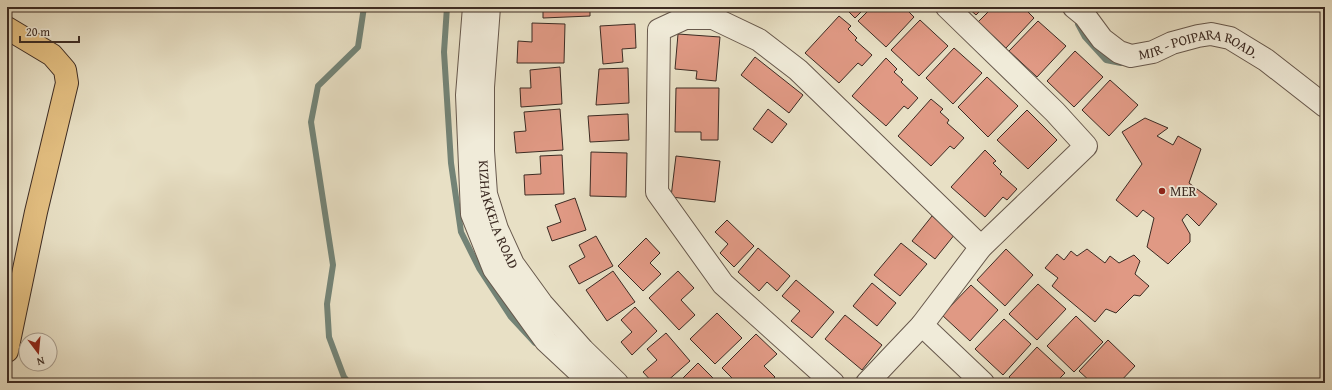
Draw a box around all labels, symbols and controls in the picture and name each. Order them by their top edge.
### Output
scale bar [20,18,79,44]
text: 20 m [26,23,50,40]
text: MIR - POIPARA ROAD. [1137,24,1262,64]
street label: MIR - POIPARA ROAD. [1134,47,1260,67]
street label: KIZHAKKELA ROAD [474,159,524,272]
place label: MER [1170,181,1198,201]
marker: MER [1157,186,1167,196]
north arrow [18,332,58,372]
text: N [34,353,46,370]

